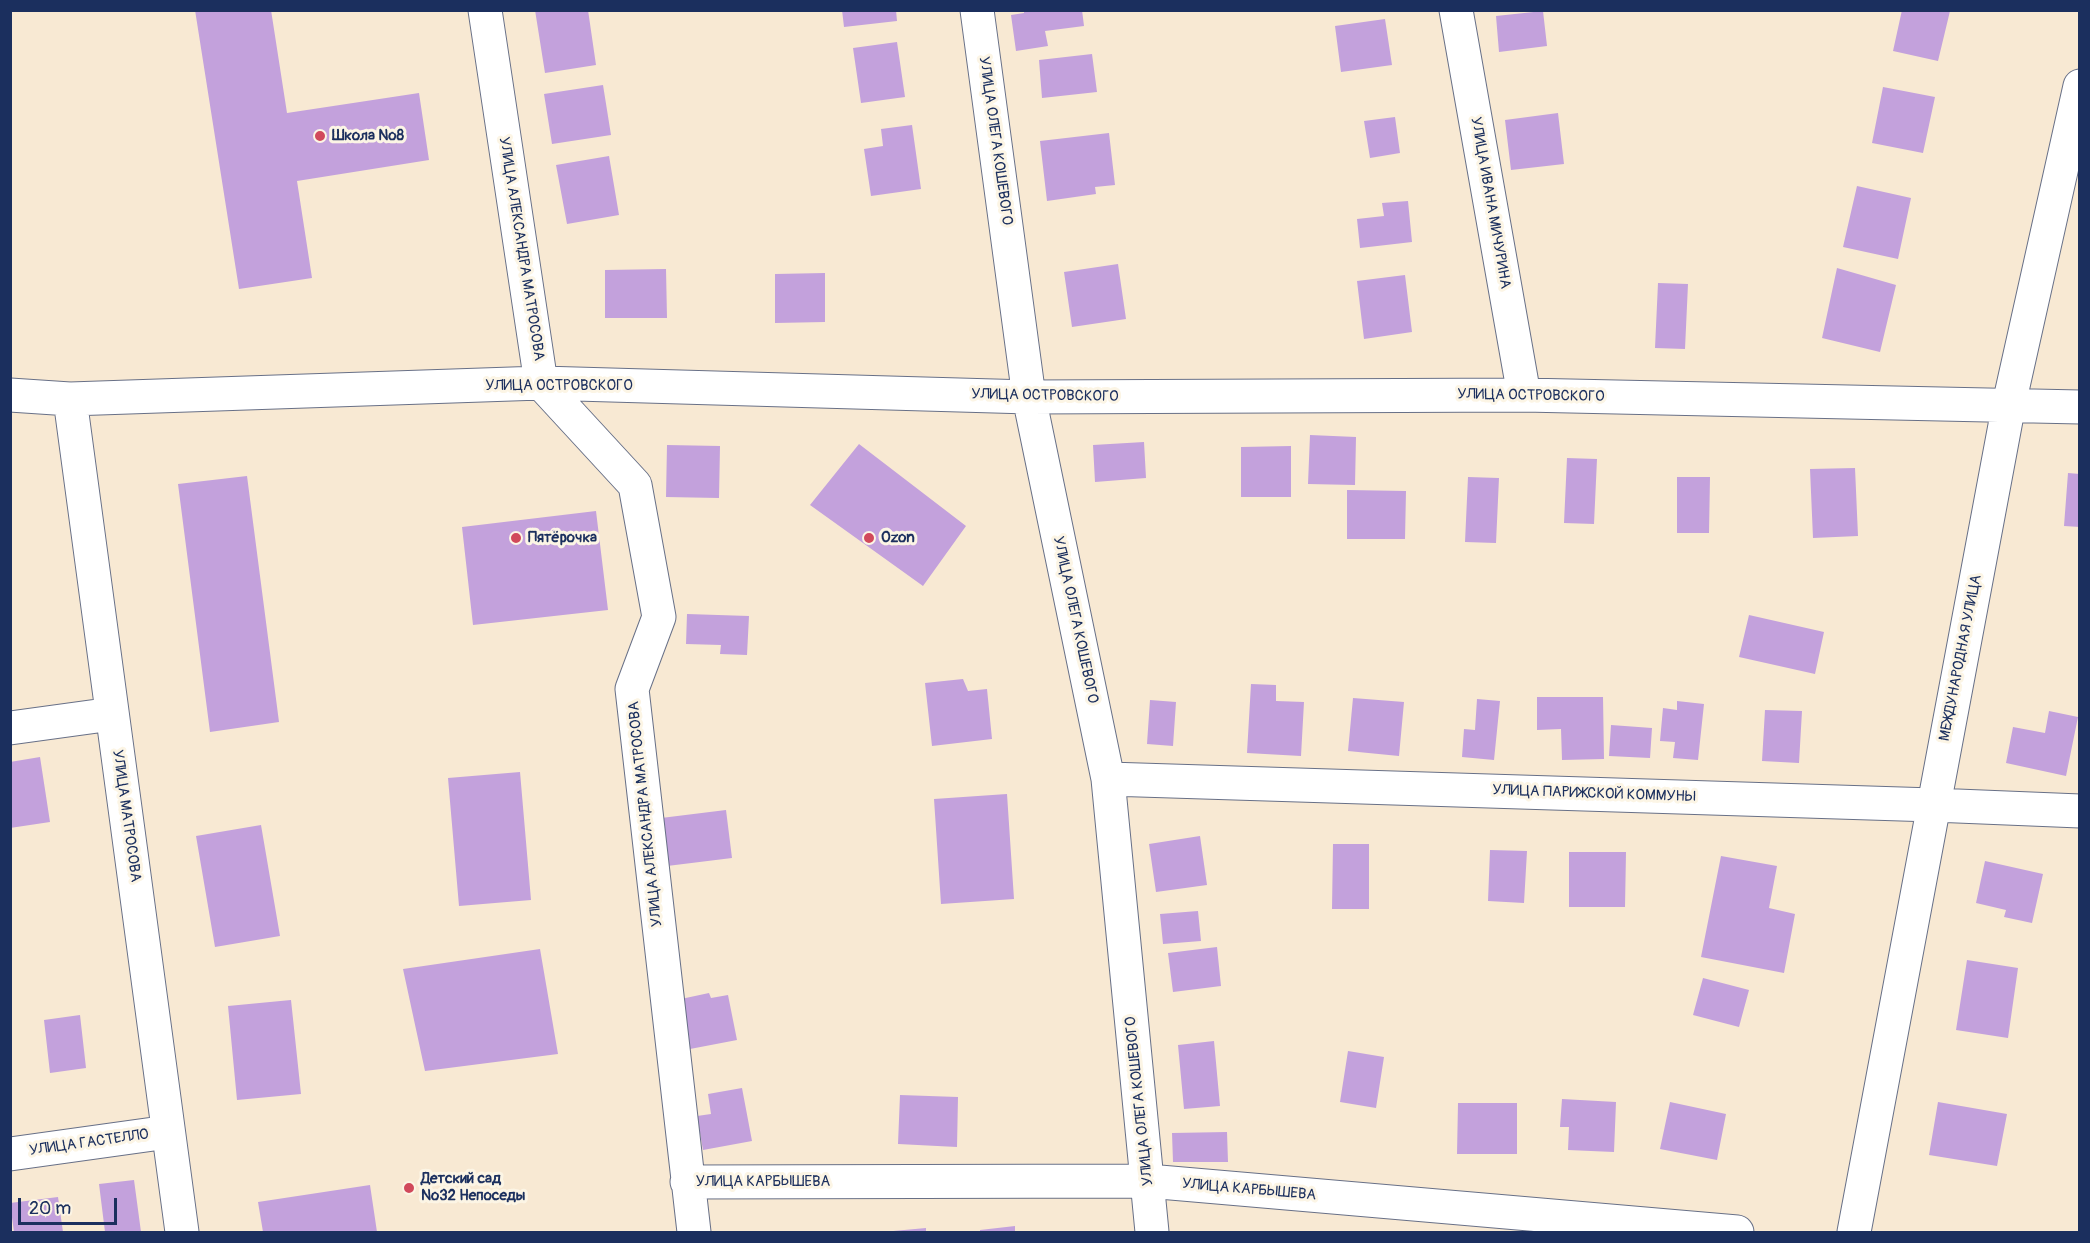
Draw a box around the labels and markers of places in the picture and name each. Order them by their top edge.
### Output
place label: Школа №8 [332,127,404,145]
marker: Школа №8 [313,129,327,143]
place label: Пятёрочка [528,529,597,547]
place label: Ozon [881,529,915,547]
marker: Пятёрочка [509,531,523,545]
marker: Ozon [862,531,876,545]
place label: Детский сад №32 Непоседы [421,1170,525,1205]
marker: Детский сад №32 Непоседы [402,1181,416,1195]

